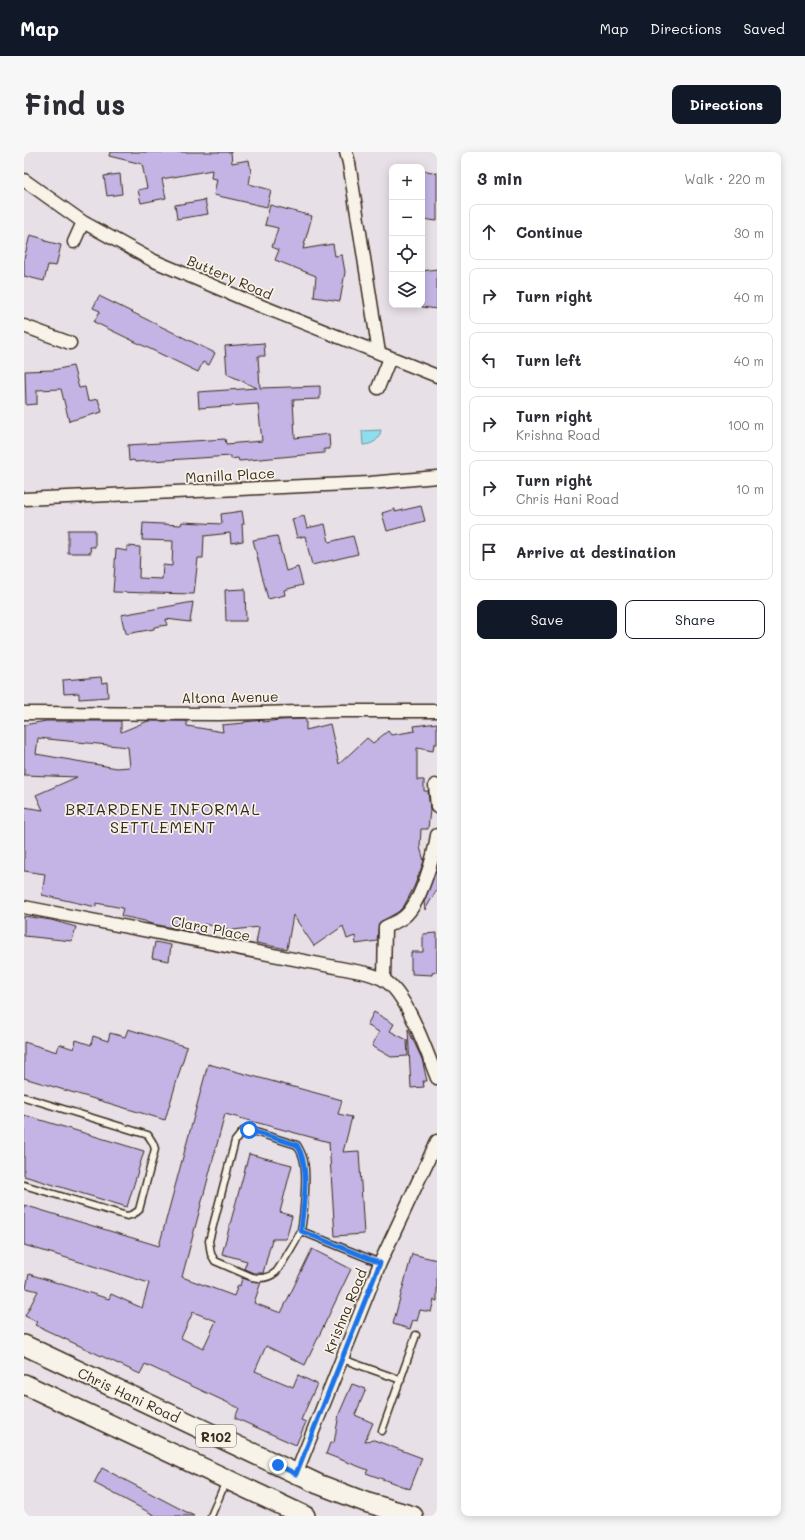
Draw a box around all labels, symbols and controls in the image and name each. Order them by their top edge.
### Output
text: Map [20,16,59,41]
text: Map [600,19,628,38]
text: Directions [650,19,721,38]
text: Saved [743,19,785,38]
button: Directions [672,85,781,124]
text: Find us [24,86,125,122]
map controls [389,164,425,308]
button: + [389,164,425,200]
text: 3 min [477,167,522,189]
text: Walk · 220 m [684,170,765,187]
button: − [389,200,425,236]
icon: ahead [478,221,500,243]
text: Continue [516,222,583,242]
text: 30 m [734,224,764,241]
button: locate [389,236,425,272]
street label: Buttery Road [184,250,276,304]
button: layers [389,272,425,308]
icon: right [478,285,500,307]
text: Turn right [516,286,593,306]
text: 40 m [734,288,764,305]
icon: left [478,349,500,371]
text: Turn left [516,350,581,370]
text: 40 m [734,352,764,369]
text: Turn right [516,406,593,426]
icon: right [478,413,500,435]
text: 100 m [728,416,764,433]
text: Krishna Road [516,426,600,443]
street label: Manilla Place [185,463,275,487]
text: Turn right [516,470,593,490]
icon: right [478,477,500,499]
text: 10 m [736,480,764,497]
text: Chris Hani Road [516,490,619,507]
icon: arrive [478,541,500,563]
text: Arrive at destination [516,542,676,562]
button: Save [477,600,617,639]
button: Share [625,600,765,639]
street label: Altona Avenue [181,687,279,707]
district label: BRIARDENE INFORMAL SETTLEMENT [65,798,261,837]
street label: Clara Place [170,911,252,945]
route start [240,1121,258,1139]
street label: Krishna Road [319,1265,371,1356]
street label: Chris Hani Road [75,1363,183,1427]
road number: R102 [196,1425,236,1447]
route end [269,1456,287,1474]

